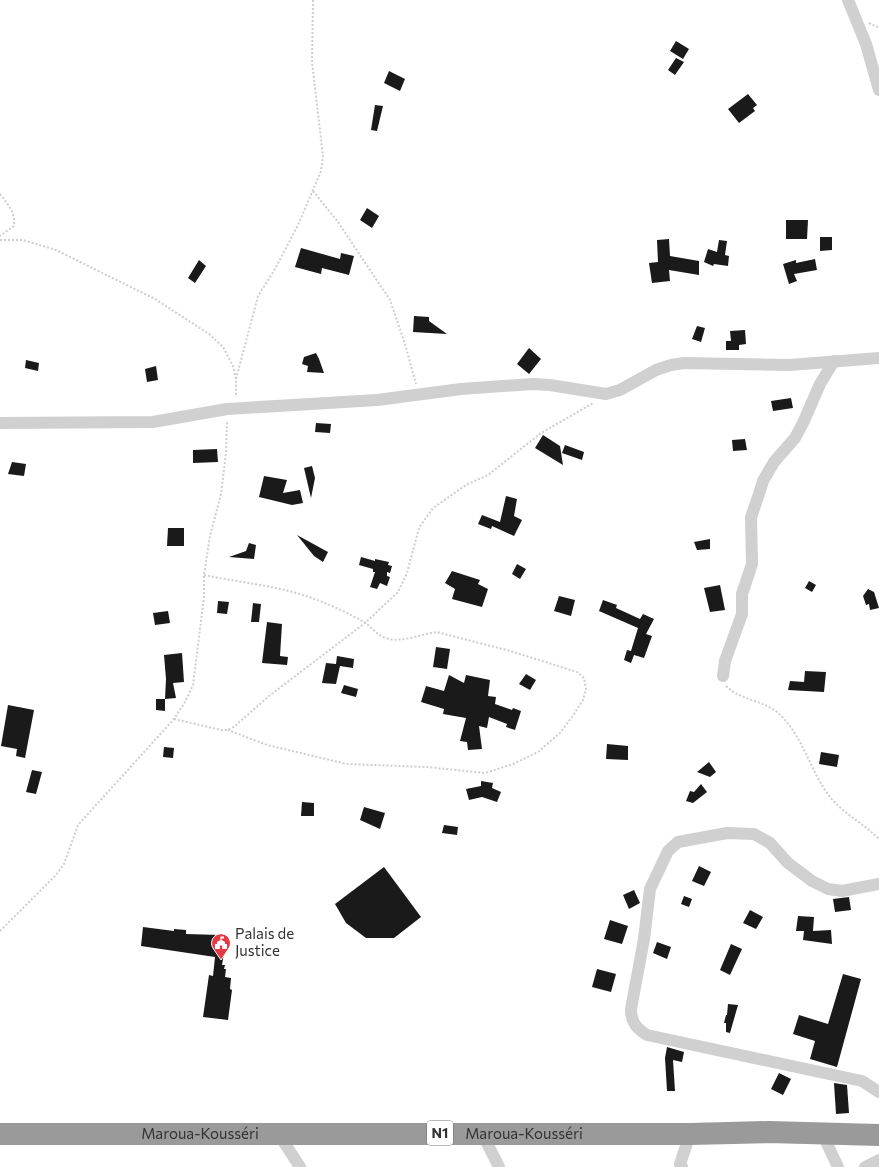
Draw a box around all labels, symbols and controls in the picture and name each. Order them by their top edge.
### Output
place label: Palais de Justice [235,924,294,959]
public building icon: Palais de Justice [210,932,232,960]
road number: N1 [427,1121,453,1145]
street label: Maroua-Kousséri [141,1124,259,1142]
street label: Maroua-Kousséri [465,1124,583,1142]

